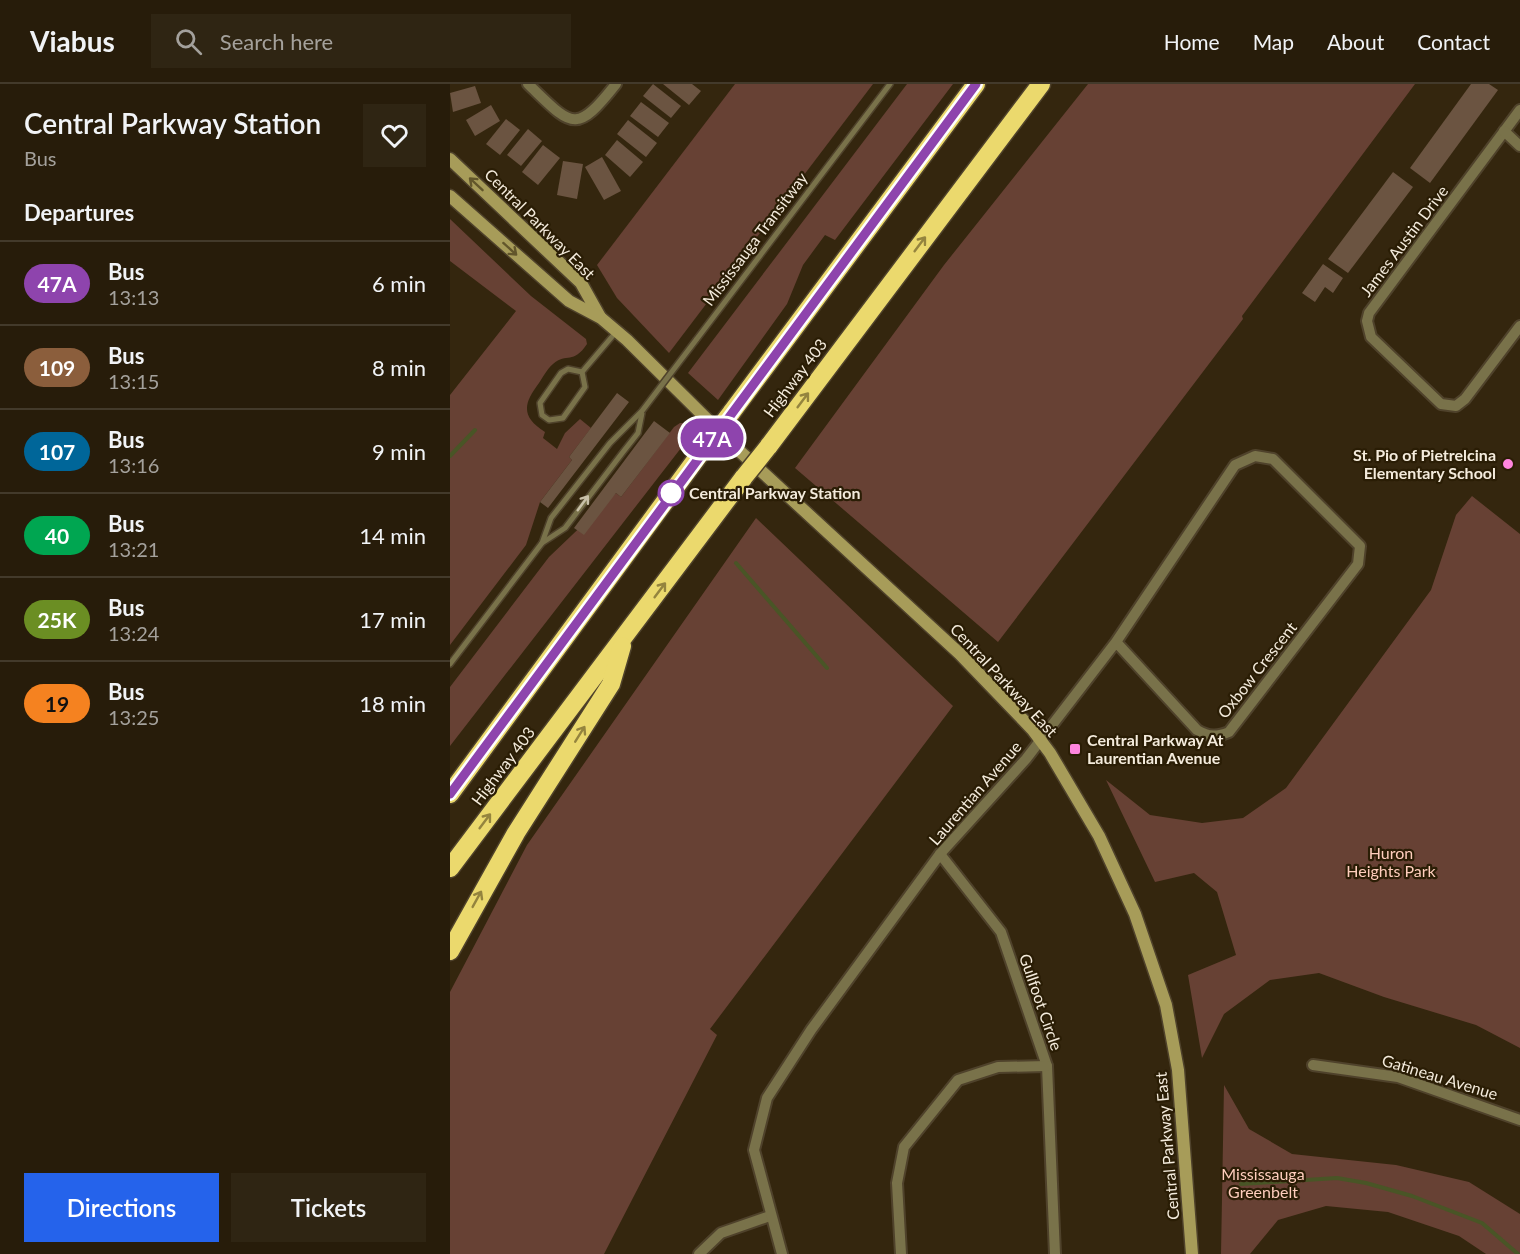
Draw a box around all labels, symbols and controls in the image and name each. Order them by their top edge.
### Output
search box [151,14,571,68]
text: Viabus [30,24,115,58]
icon: search [172,25,205,58]
text: Search here [220,28,333,55]
text: Home [1164,29,1220,54]
text: Map [1253,29,1294,54]
text: About [1327,29,1384,54]
text: Contact [1417,29,1490,54]
button: heart [363,104,426,167]
text: Central Parkway Station [24,106,321,140]
text: Bus [24,146,57,170]
street label: Central Parkway East [481,165,600,283]
street label: Mississauga Transitway [698,168,811,309]
one-way arrow [469,177,484,191]
street label: James Austin Drive [1356,181,1452,300]
text: Departures [24,199,134,226]
one-way arrow [914,237,926,253]
one-way arrow [502,242,517,256]
text: Bus [108,258,144,285]
text: 6 min [372,270,426,297]
text: 47A [38,271,76,296]
text: 13:13 [108,285,159,309]
street label: Highway 403 [759,335,830,421]
text: Bus [108,342,144,369]
text: 8 min [372,354,426,381]
text: 109 [39,355,75,380]
text: 13:15 [108,369,159,393]
one-way arrow [796,392,809,408]
line badge: 47A [678,418,746,458]
text: Bus [108,426,144,453]
text: 47A [693,426,731,451]
text: 9 min [372,438,426,465]
text: 107 [39,439,75,464]
place label: St. Pio of Pietrelcina Elementary School [1353,445,1496,482]
text: 13:16 [108,453,159,477]
marker: St. Pio of Pietrelcina Elementary School [1501,457,1515,471]
marker: Central Parkway Station [658,480,684,506]
place label: Central Parkway Station [689,483,860,502]
one-way arrow [577,496,590,512]
text: Bus [108,510,144,537]
text: 14 min [359,522,426,549]
text: 40 [45,523,69,548]
text: 13:21 [108,537,159,561]
one-way arrow [653,582,666,598]
text: Bus [108,594,144,621]
text: 17 min [359,606,426,633]
text: 25K [38,607,76,632]
street label: Oxbow Crescent [1213,618,1300,722]
street label: Central Parkway East [947,619,1062,741]
text: 13:24 [108,621,159,645]
text: Bus [108,678,144,705]
text: 18 min [359,690,426,717]
text: 19 [45,691,69,716]
text: 13:25 [108,705,159,729]
street label: Highway 403 [467,723,538,809]
one-way arrow [574,726,586,743]
place label: Central Parkway At Laurentian Avenue [1087,730,1224,767]
street label: Laurentian Avenue [924,737,1025,848]
marker: Central Parkway At Laurentian Avenue [1068,742,1082,756]
one-way arrow [479,813,491,829]
park label: Huron Heights Park [1346,843,1437,880]
one-way arrow [472,891,483,909]
street label: Gullfoot Circle [1016,951,1067,1053]
street label: Gatineau Avenue [1380,1050,1500,1103]
street label: Central Parkway East [1151,1071,1182,1221]
park label: Mississauga Greenbelt [1221,1164,1305,1201]
button: Directions [24,1173,219,1242]
button: Tickets [231,1173,426,1242]

